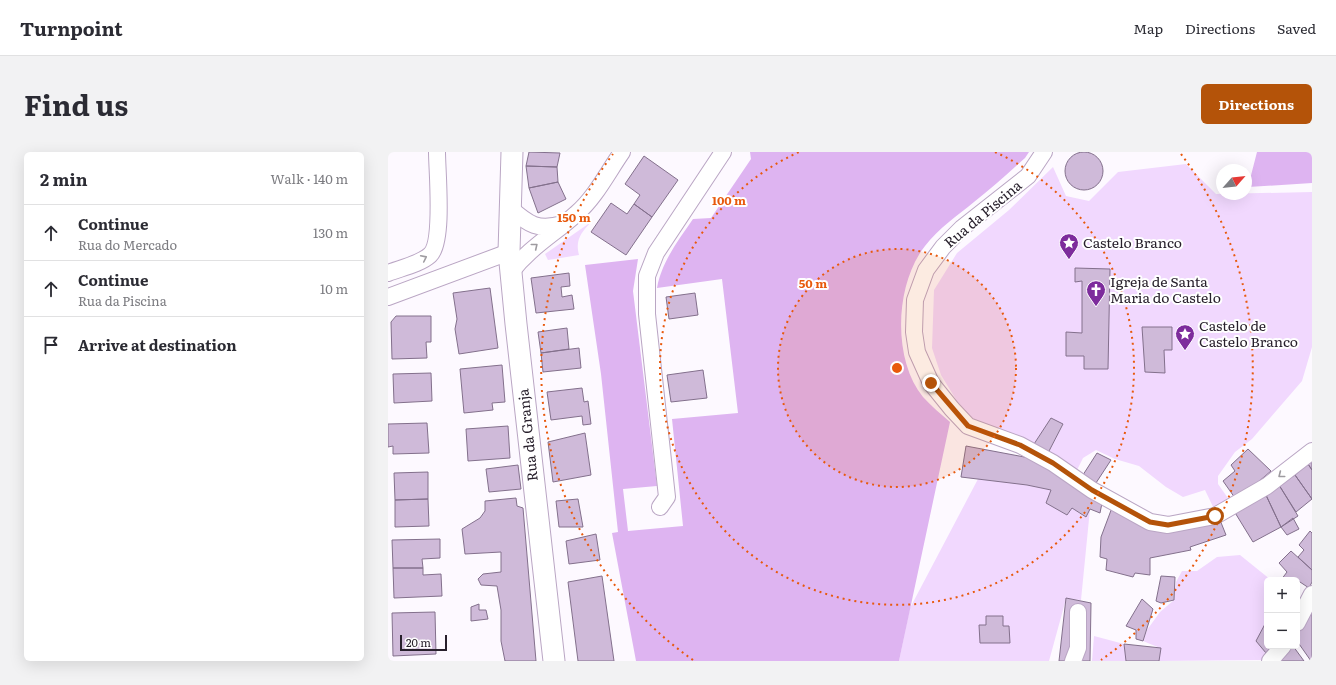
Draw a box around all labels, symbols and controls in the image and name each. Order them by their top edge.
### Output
text: Turnpoint [20,14,123,42]
text: Map [1133,18,1163,38]
text: Directions [1185,18,1255,38]
text: Saved [1277,18,1316,38]
text: Find us [24,83,128,125]
button: Directions [1201,84,1312,124]
north arrow [1216,164,1252,200]
text: 2 min [40,166,88,191]
text: Walk · 140 m [271,169,348,188]
street label: Rua da Piscina [939,175,1026,252]
text: 100 m [712,191,746,209]
text: 150 m [557,208,591,226]
text: Continue [78,212,148,235]
icon: ahead [40,222,62,244]
text: 130 m [313,223,348,242]
place icon: Castelo Branco [1058,232,1080,260]
place label: Castelo Branco [1083,232,1182,252]
text: Rua do Mercado [78,235,177,254]
one-way arrow [531,244,538,251]
one-way arrow [420,255,427,263]
text: Continue [78,268,148,291]
place label: Igreja de Santa Maria do Castelo [1110,271,1221,307]
text: 50 m [799,274,827,292]
icon: ahead [40,278,62,300]
text: 10 m [320,279,348,298]
church icon: Igreja de Santa Maria do Castelo [1085,279,1107,307]
text: Rua da Piscina [78,291,167,310]
place label: Castelo de Castelo Branco [1199,315,1298,351]
place icon: Castelo de Castelo Branco [1174,323,1196,351]
text: Arrive at destination [78,333,237,356]
icon: arrive [40,334,62,356]
centre of rings [890,361,904,375]
route end [922,374,940,392]
street label: Rua da Granja [512,387,542,482]
one-way arrow [1279,471,1286,478]
route start [1206,507,1224,525]
map controls [1264,577,1300,649]
button: + [1264,577,1300,613]
button: − [1264,613,1300,649]
scale bar [400,633,447,652]
text: 20 m [406,634,431,650]

